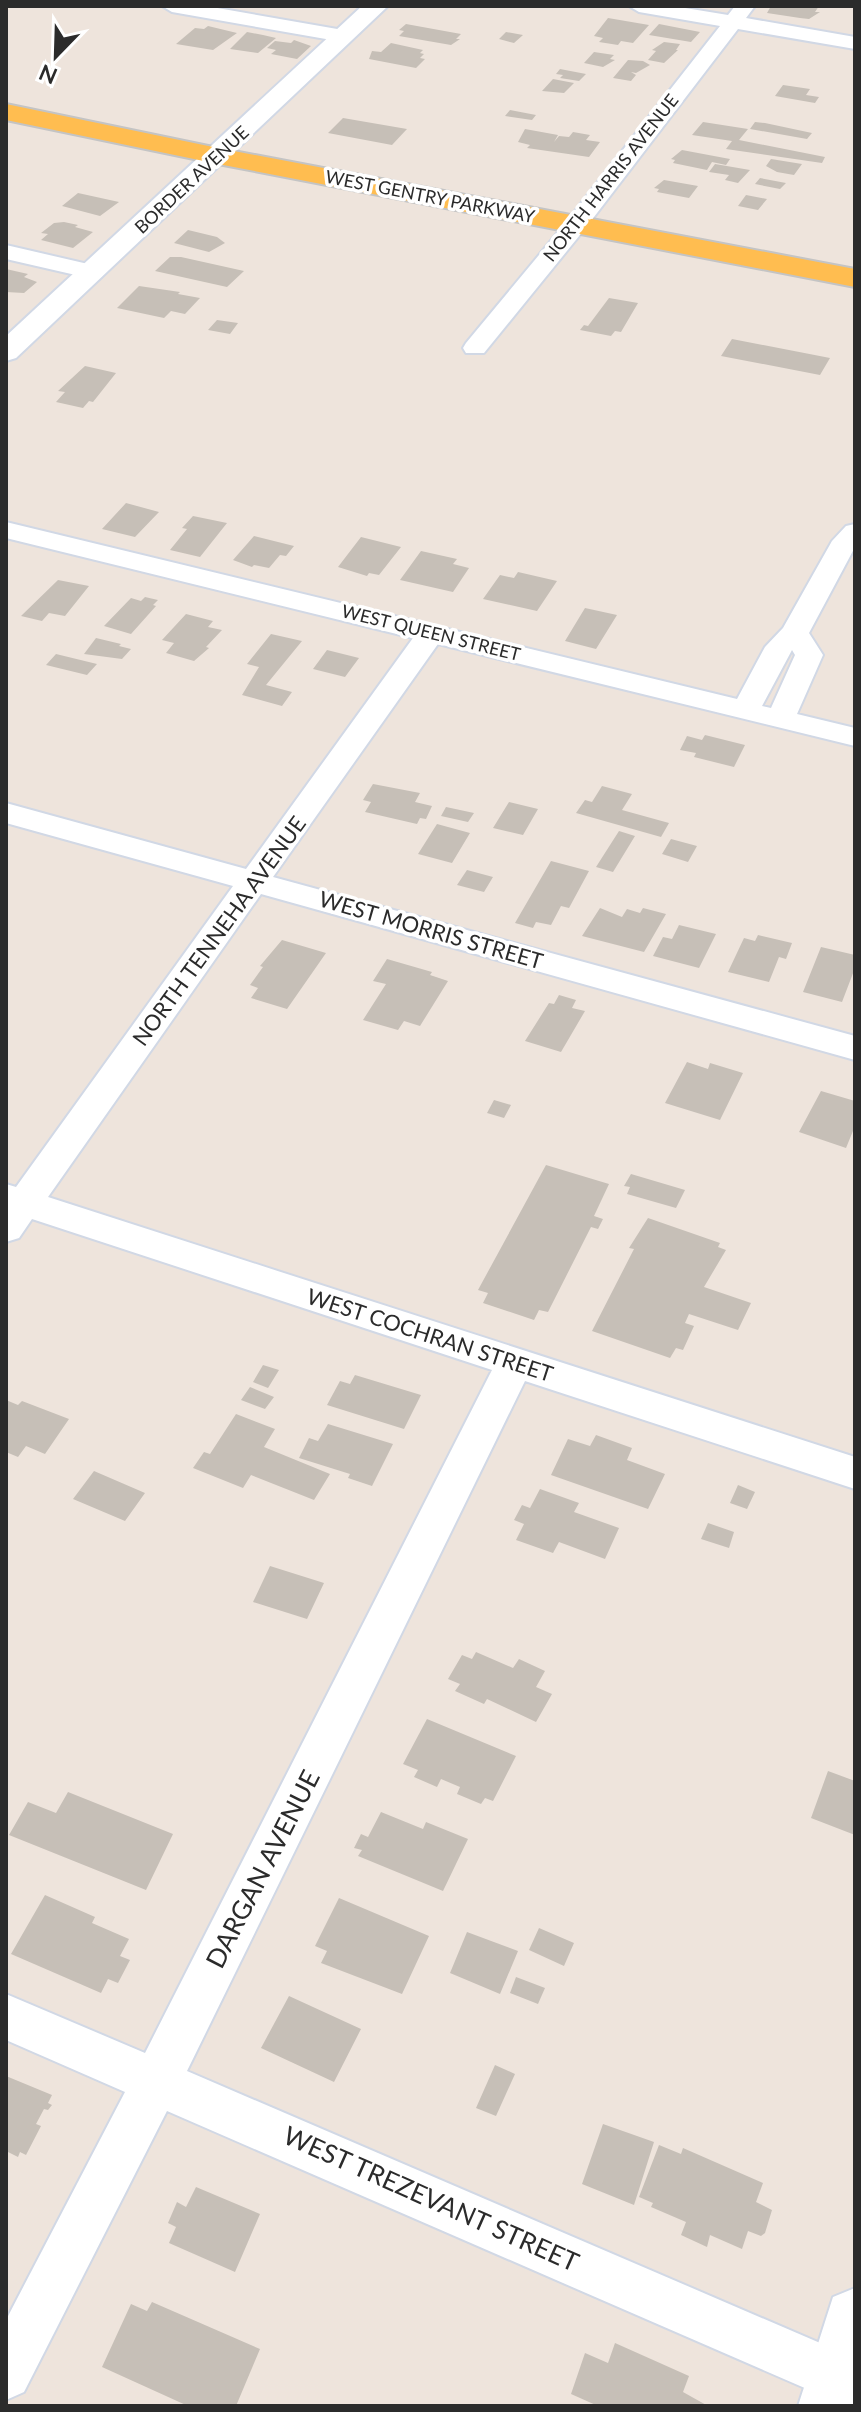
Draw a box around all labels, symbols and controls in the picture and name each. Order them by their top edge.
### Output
north arrow [16,16,96,96]
text: N [35,59,61,91]
street label: NORTH HARRIS AVENUE [538,89,682,266]
street label: BORDER AVENUE [130,121,253,238]
street label: WEST GENTRY PARKWAY [324,165,537,227]
street label: WEST QUEEN STREET [340,599,523,665]
street label: NORTH TENNEHA AVENUE [126,811,311,1051]
street label: WEST MORRIS STREET [316,885,546,974]
street label: WEST COCHRAN STREET [304,1282,557,1387]
street label: DARGAN AVENUE [198,1764,326,1973]
street label: WEST TREZEVANT STREET [279,2118,584,2278]

